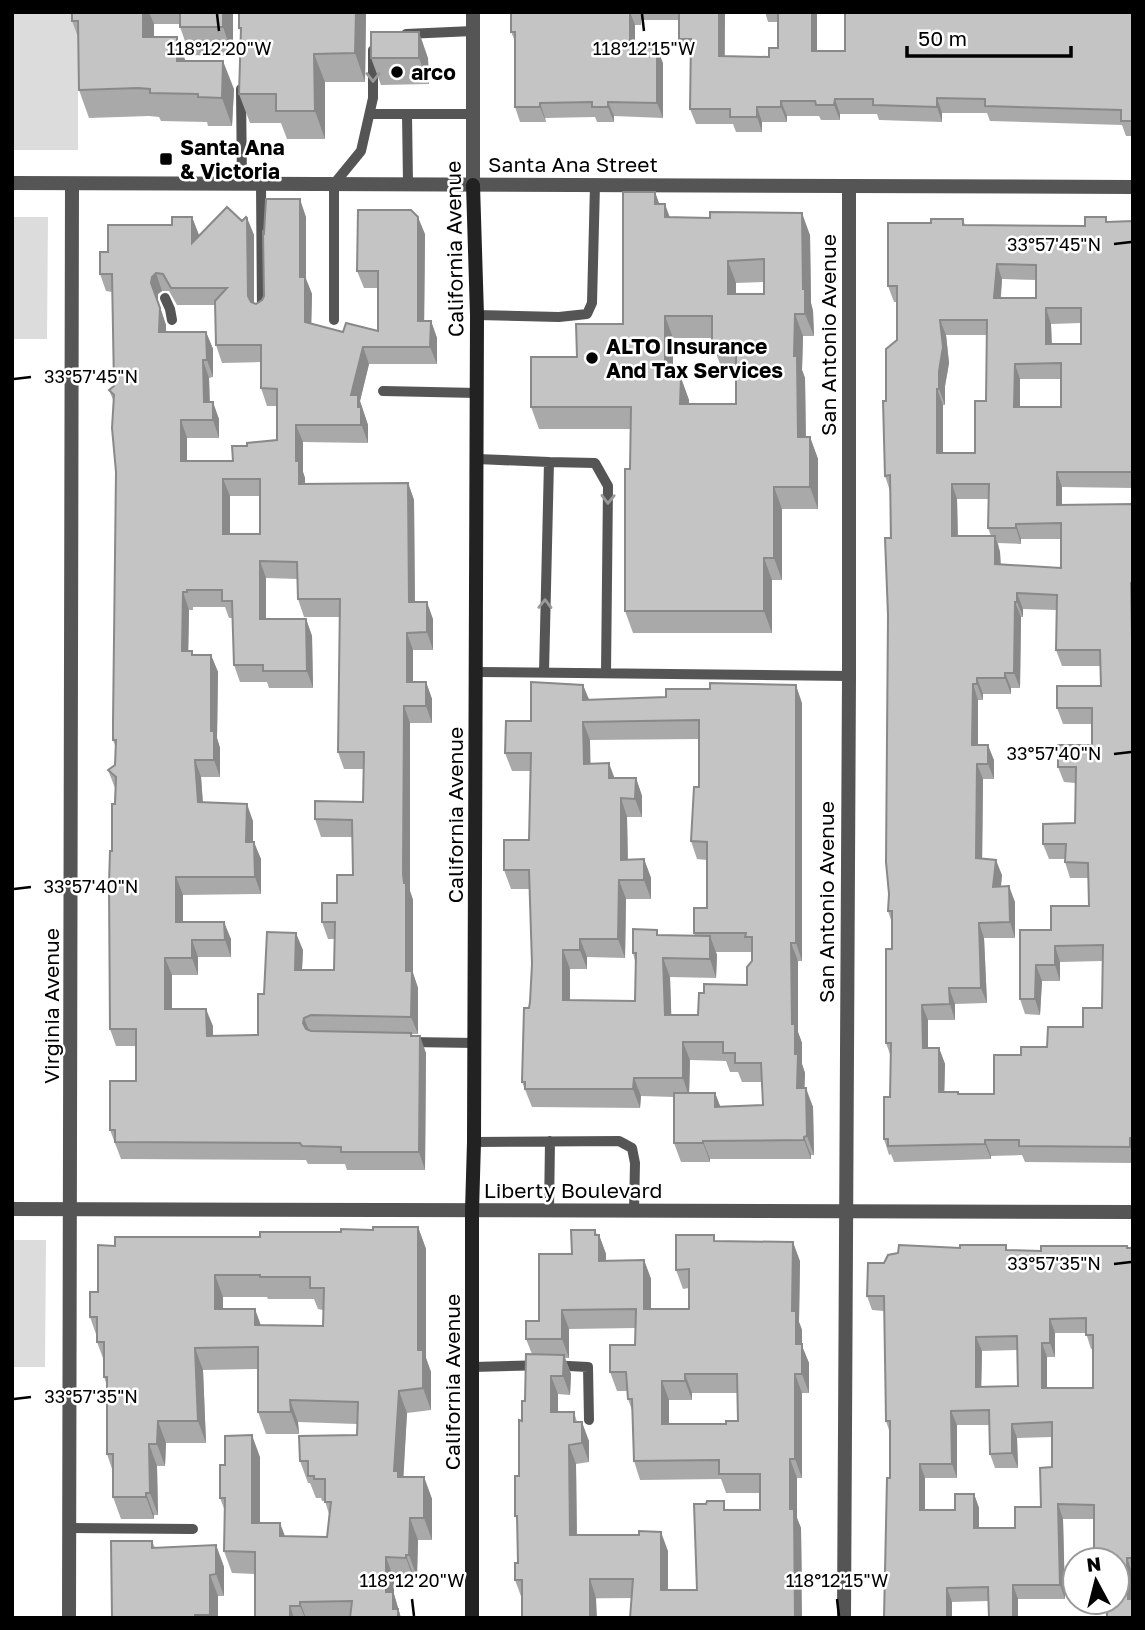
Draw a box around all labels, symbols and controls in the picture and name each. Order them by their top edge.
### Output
scale bar [907,14,1072,58]
text: 50 m [918,25,967,51]
text: 118°12'20"W [167,37,271,59]
text: 118°12'15"W [593,37,695,59]
place label: arco [411,59,456,85]
marker: arco [389,64,405,80]
one-way arrow [365,72,381,83]
place label: Santa Ana & Victoria [180,134,285,184]
marker: Santa Ana & Victoria [158,151,174,167]
street label: Santa Ana Street [488,151,658,177]
street label: California Avenue [439,161,469,337]
text: 33°57'45"N [1007,233,1101,255]
street label: San Antonio Avenue [815,234,841,436]
place label: ALTO Insurance And Tax Services [606,333,783,383]
marker: ALTO Insurance And Tax Services [584,350,600,366]
text: 33°57'45"N [44,365,138,387]
one-way arrow [600,494,616,505]
one-way arrow [538,598,553,609]
street label: California Avenue [442,727,468,903]
text: 33°57'40"N [1007,742,1101,764]
street label: San Antonio Avenue [813,801,839,1003]
text: 33°57'40"N [44,875,138,897]
street label: Virginia Avenue [38,928,64,1084]
street label: Liberty Boulevard [484,1177,662,1203]
text: 33°57'35"N [1007,1252,1101,1274]
street label: California Avenue [439,1294,465,1470]
text: 33°57'35"N [44,1385,138,1407]
north arrow [1061,1546,1131,1616]
text: N [1085,1551,1102,1576]
text: 118°12'20"W [360,1569,464,1591]
text: 118°12'15"W [786,1569,888,1591]

